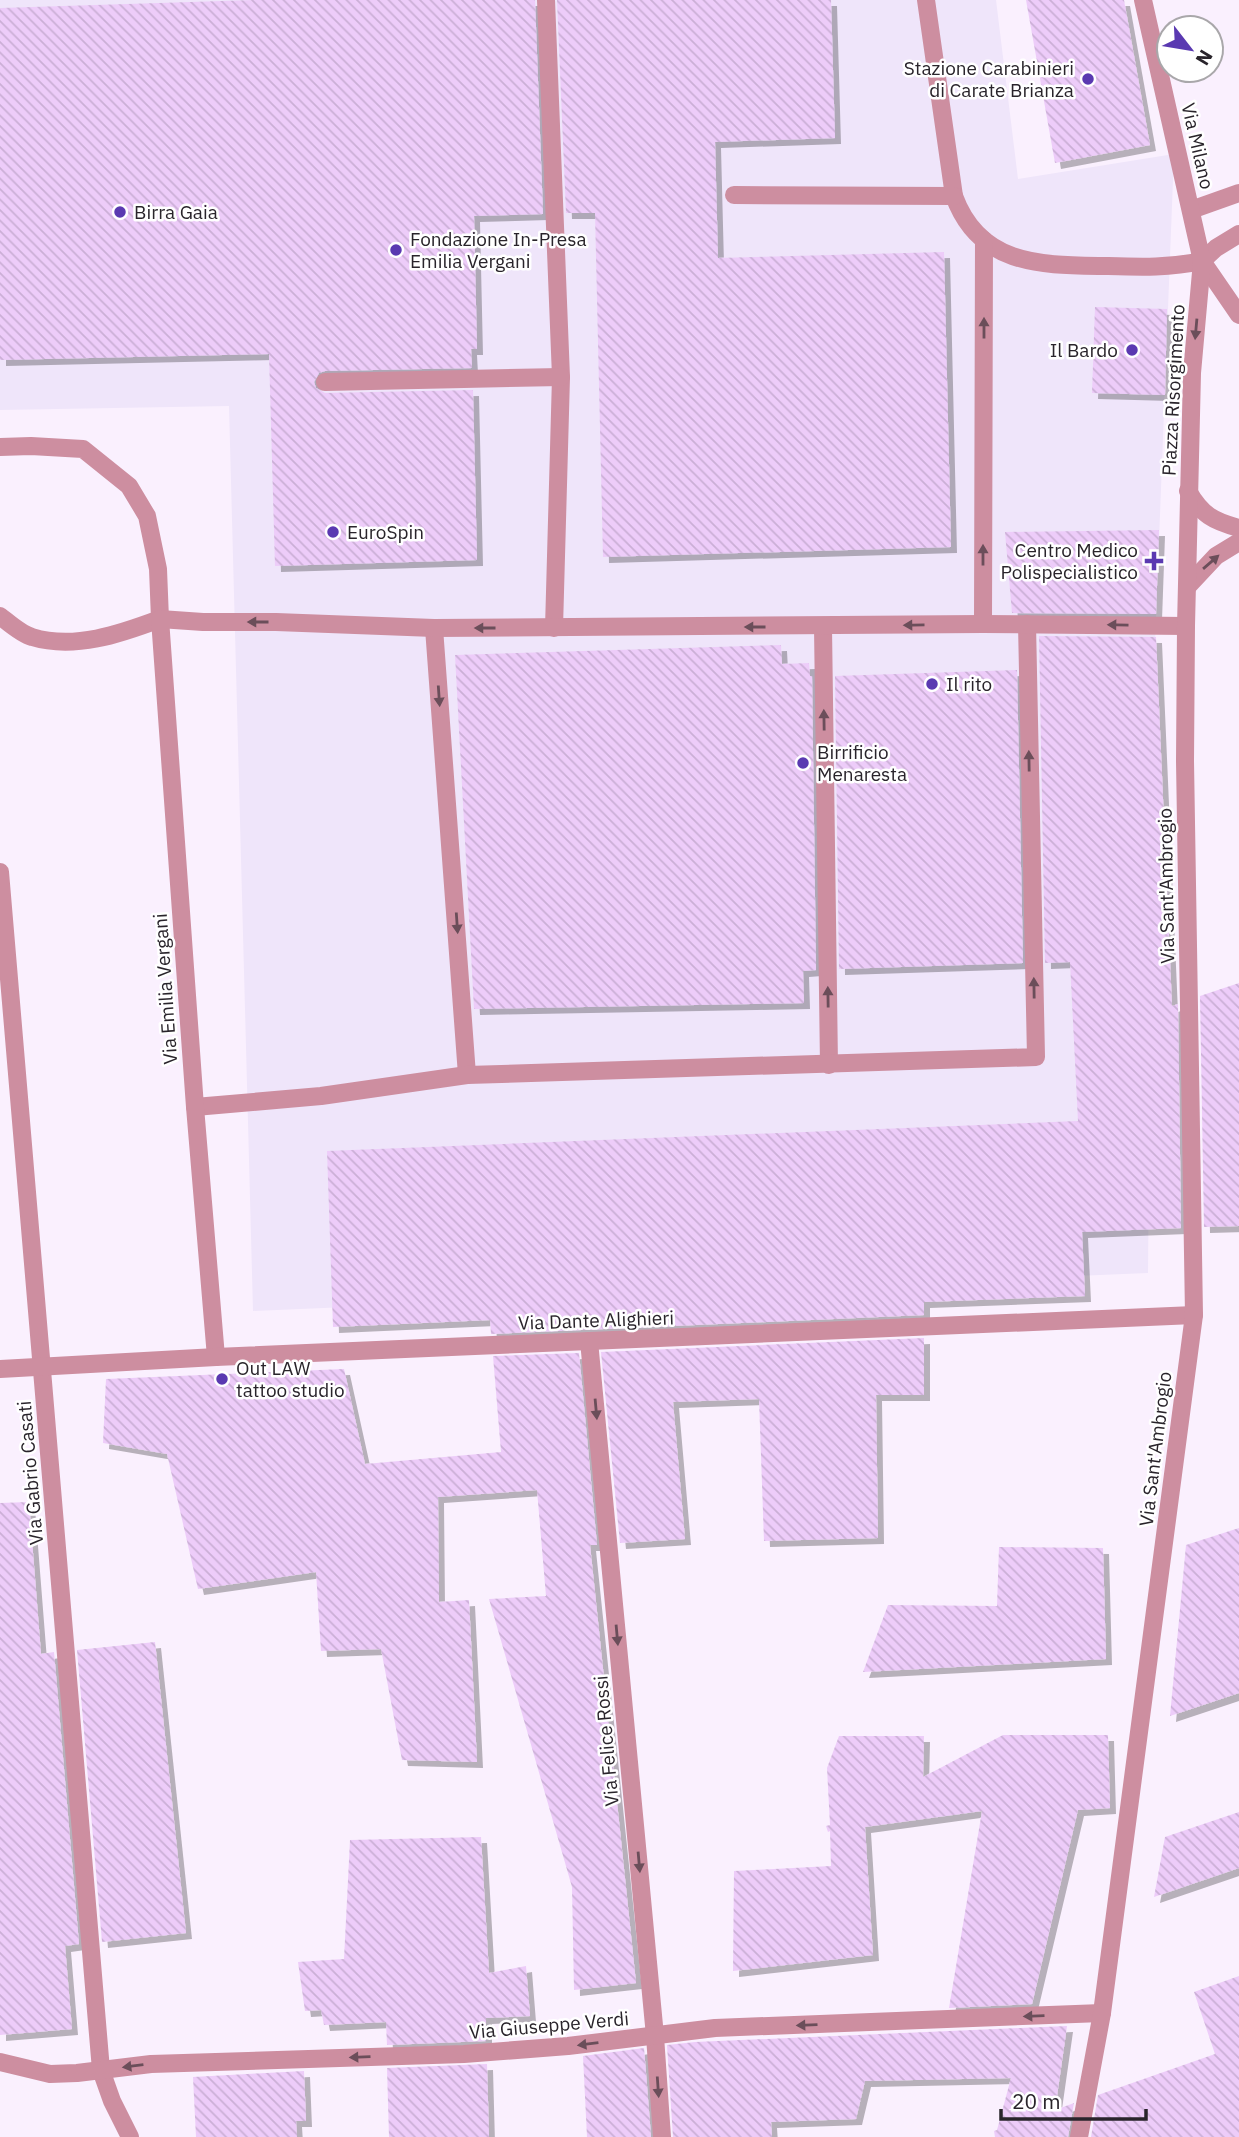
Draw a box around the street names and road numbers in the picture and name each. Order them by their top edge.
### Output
street label: Via Milano [1176,100,1220,192]
street label: Piazza Risorgimento [1157,304,1189,476]
street label: Via Sant'Ambrogio [1153,808,1179,964]
street label: Via Emilia Vergani [148,913,182,1065]
street label: Via Dante Alighieri [518,1305,674,1335]
street label: Via Sant'Ambrogio [1134,1370,1176,1528]
street label: Via Gabrio Casati [12,1400,48,1546]
street label: Via Felice Rossi [588,1674,624,1808]
street label: Via Giuseppe Verdi [468,2006,630,2044]

